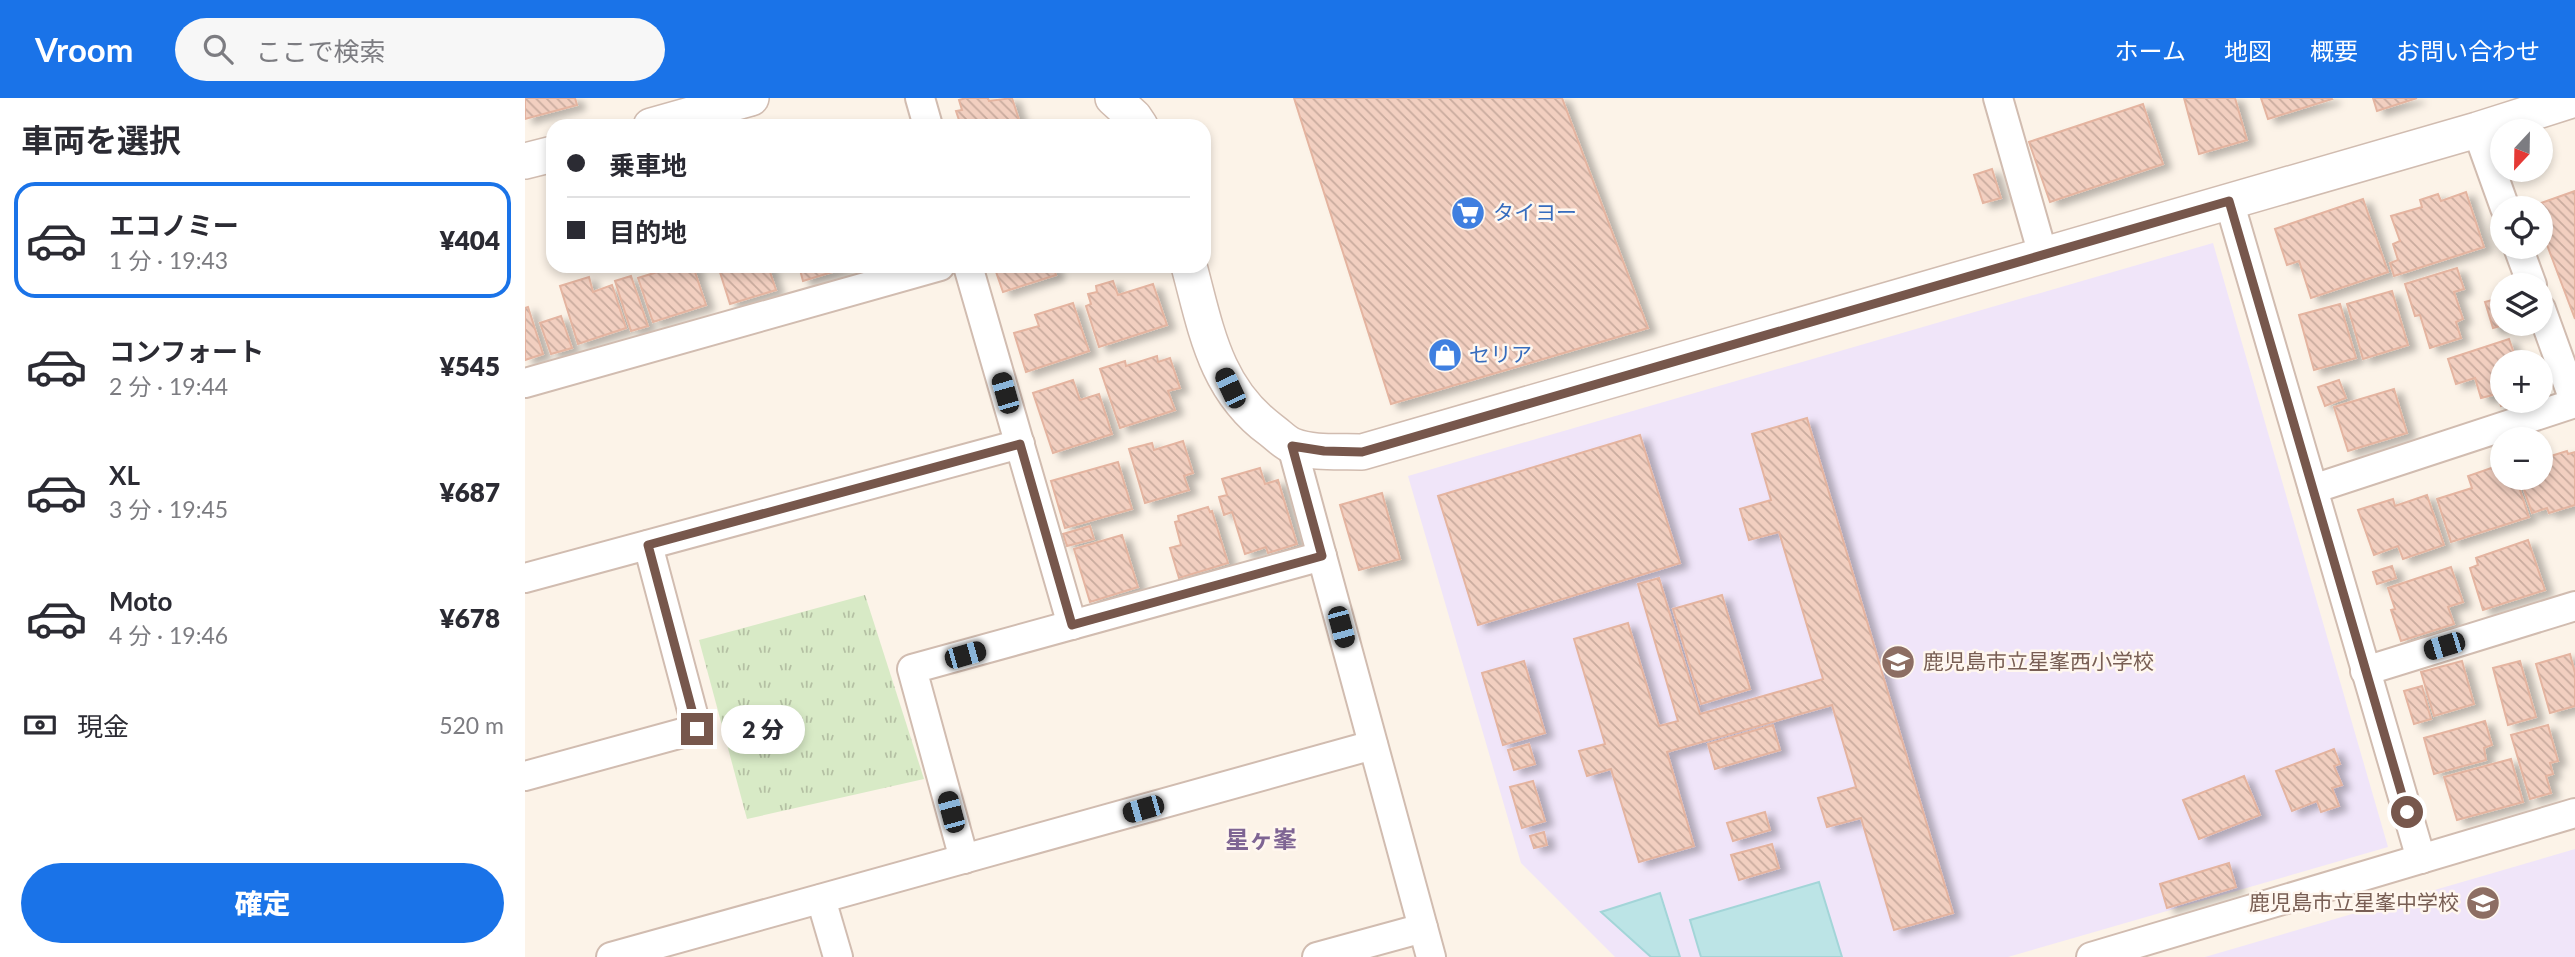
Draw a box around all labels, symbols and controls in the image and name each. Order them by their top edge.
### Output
search box [175,18,665,81]
text: Vroom [35,29,133,69]
icon: search [199,30,237,68]
text: ここで検索 [255,35,385,67]
text: ホーム [2115,36,2186,65]
text: 地図 [2224,36,2272,65]
text: 概要 [2310,36,2358,65]
text: お問い合わせ [2396,36,2540,65]
north arrow [2490,119,2553,182]
map controls [2490,119,2553,490]
text: 車両を選択 [21,120,181,159]
text: 乗車地 [609,149,687,181]
supermarket icon: タイヨー [1449,194,1487,232]
button: locate [2490,196,2553,259]
place label: タイヨー [1493,199,1577,224]
icon: car [25,209,88,272]
text: エコノミー [109,209,239,241]
text: 目的地 [609,216,687,248]
text: ¥404 [440,224,500,256]
text: 1 分 · 19:43 [109,246,228,274]
button: layers [2490,273,2553,336]
icon: car [25,335,88,398]
text: コンフォート [109,335,264,367]
shop icon: セリア [1426,336,1464,374]
place label: セリア [1469,341,1532,366]
text: ¥545 [440,350,500,382]
button: + [2490,350,2553,413]
car [1212,365,1249,411]
car [990,370,1021,416]
text: 2 分 · 19:44 [109,372,228,400]
button: − [2490,427,2553,490]
text: XL [109,459,140,491]
icon: car [25,461,88,524]
text: ¥687 [440,476,500,508]
text: 3 分 · 19:45 [109,495,228,523]
text: Moto [109,585,172,617]
icon: car [25,587,88,650]
text: ¥678 [440,602,500,634]
car [1326,604,1357,650]
text: 4 分 · 19:46 [109,621,228,649]
car [2421,630,2468,662]
car [942,639,989,671]
school or university icon: 鹿児島市立星峯西小学校 [1879,643,1917,681]
place label: 鹿児島市立星峯西小学校 [1923,648,2154,673]
callout: 2 分 [721,704,805,754]
icon: cash [21,706,59,744]
text: 現金 [77,710,129,742]
text: 520 m [439,711,504,739]
route end [681,713,713,745]
text: 2 分 [742,715,784,743]
car [936,789,967,835]
car [1120,793,1167,825]
route start [2391,796,2423,828]
district label: 星ヶ峯 [1225,824,1297,853]
button: 確定 [21,863,504,943]
school or university icon: 鹿児島市立星峯中学校 [2464,884,2502,922]
place label: 鹿児島市立星峯中学校 [2249,889,2459,914]

